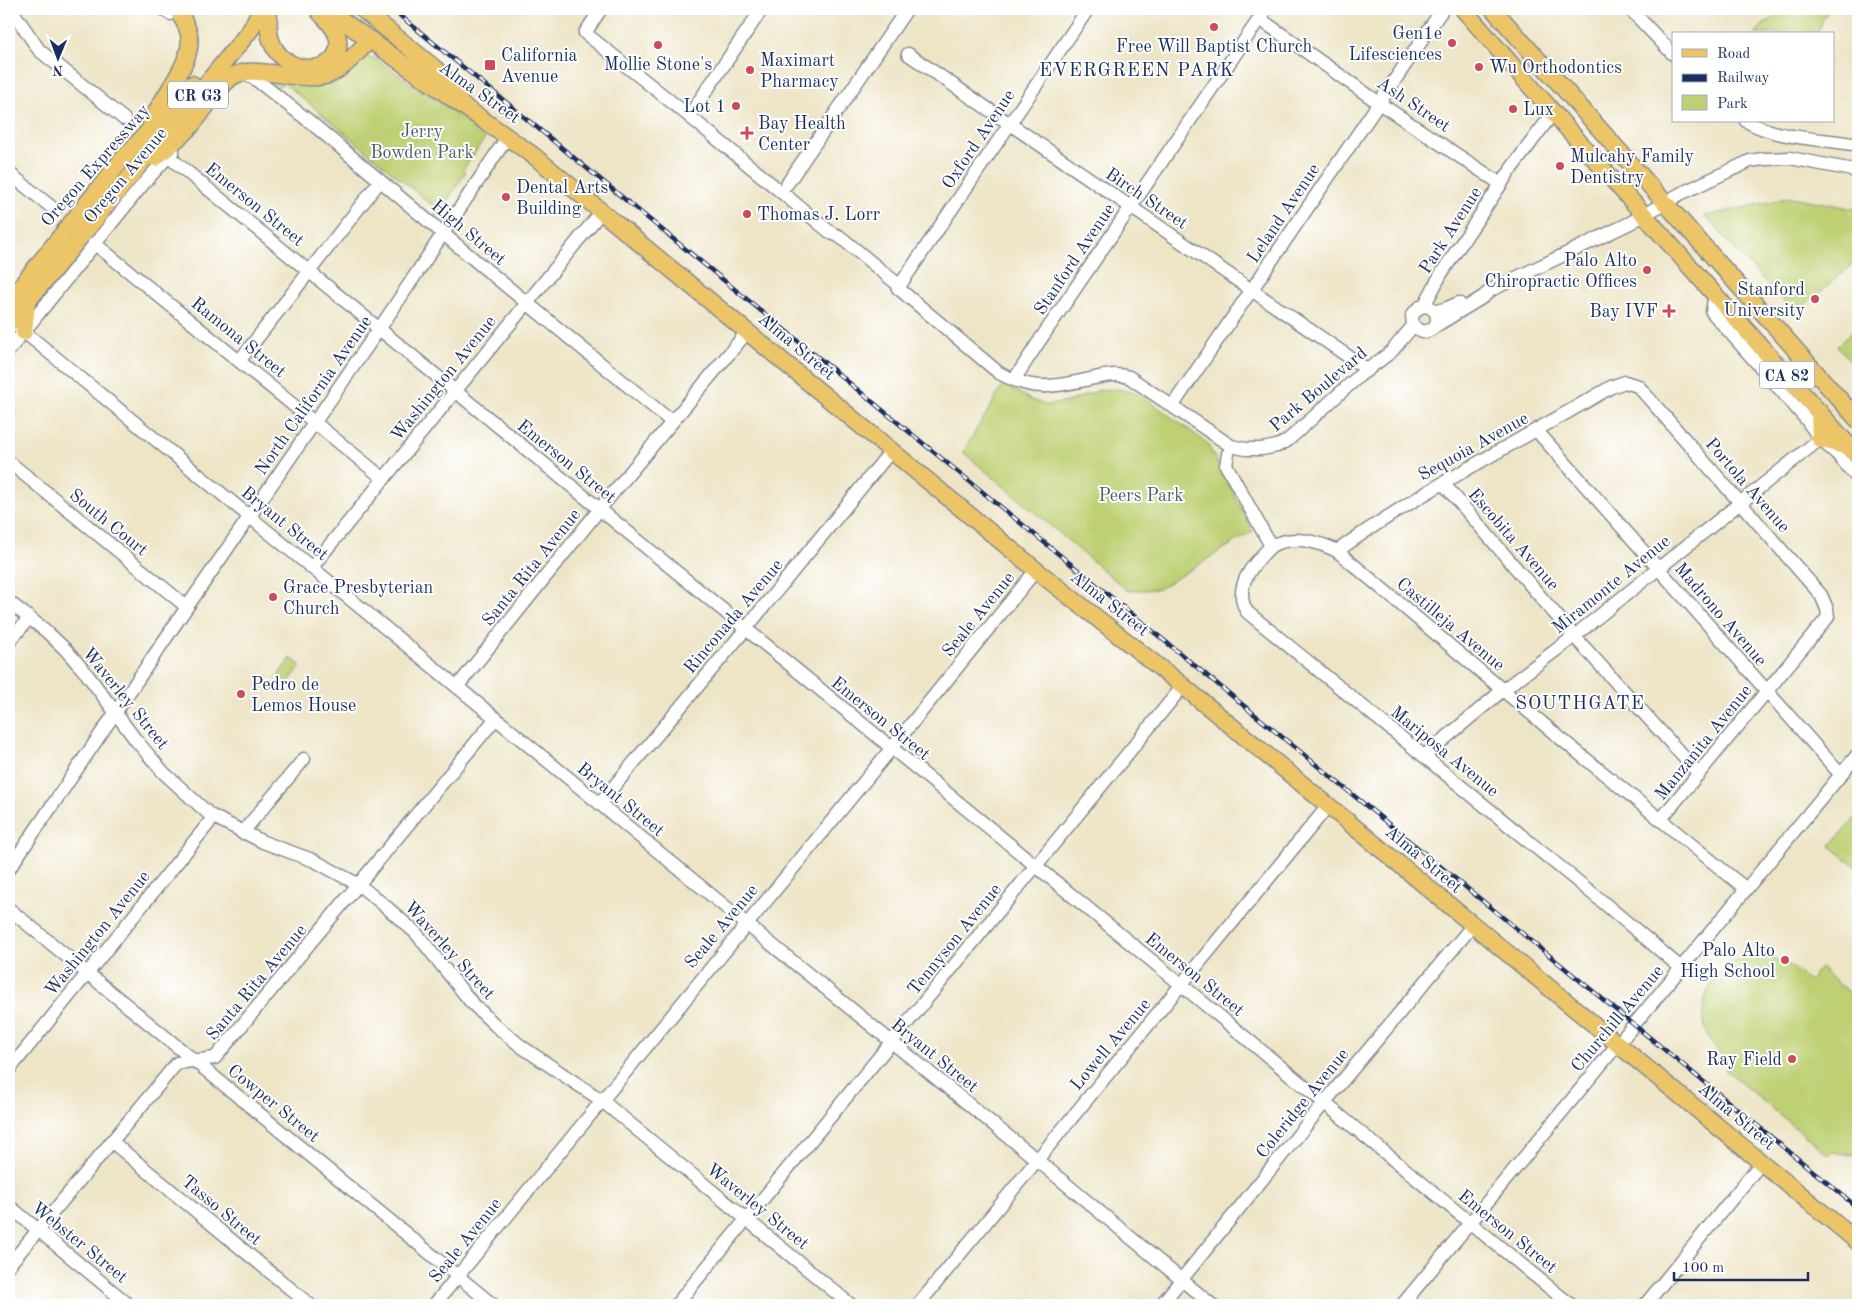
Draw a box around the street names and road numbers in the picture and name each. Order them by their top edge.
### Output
street label: Alma Street [436,58,523,127]
street label: Ash Street [1374,74,1453,136]
road number: CR G3 [168,82,228,108]
street label: Oxford Avenue [939,87,1019,193]
street label: Oregon Expressway [38,101,154,230]
street label: Oregon Avenue [81,124,171,227]
street label: Emerson Street [201,160,307,250]
street label: Leland Avenue [1244,161,1324,266]
street label: Birch Street [1102,165,1191,233]
street label: Park Avenue [1416,184,1485,277]
street label: High Street [428,197,509,269]
street label: Stanford Avenue [1031,201,1119,318]
street label: Ramona Street [187,294,289,381]
street label: Alma Street [754,309,838,384]
street label: Washington Avenue [388,312,500,445]
street label: North California Avenue [252,313,376,479]
street label: Park Boulevard [1267,344,1371,436]
road number: CA 82 [1760,362,1814,388]
street label: Sequoia Avenue [1415,409,1532,485]
street label: Emerson Street [513,417,619,507]
street label: Portola Avenue [1701,435,1793,536]
street label: Bryant Street [237,483,331,564]
street label: Escobita Avenue [1464,485,1562,594]
street label: South Court [66,486,151,560]
street label: Santa Rita Avenue [479,506,584,630]
street label: Miramonte Avenue [1549,532,1674,638]
street label: Rinconada Avenue [681,556,787,677]
street label: Madrono Avenue [1671,559,1770,670]
street label: Alma Street [1067,568,1152,640]
street label: Seale Avenue [939,569,1018,661]
street label: Castilleja Avenue [1393,575,1508,675]
street label: Waverley Street [79,644,172,753]
street label: Emerson Street [827,674,933,764]
street label: Manzanita Avenue [1652,682,1756,804]
street label: Mariposa Avenue [1387,703,1502,801]
street label: Bryant Street [573,759,667,840]
street label: Alma Street [1381,822,1465,897]
street label: Washington Avenue [42,867,154,1000]
street label: Seale Avenue [682,881,762,972]
street label: Tennyson Avenue [904,881,1005,999]
street label: Waverley Street [400,898,498,1003]
street label: Santa Rita Avenue [203,921,310,1044]
street label: Emerson Street [1141,930,1247,1020]
street label: Churchill Avenue [1568,962,1667,1075]
street label: Lowell Avenue [1067,995,1154,1094]
street label: Bryant Street [887,1015,981,1096]
street label: Coleridge Avenue [1253,1045,1353,1162]
street label: Cowper Street [224,1061,323,1146]
street label: Alma Street [1694,1079,1778,1154]
street label: Waverley Street [703,1160,812,1253]
street label: Tasso Street [178,1172,265,1249]
street label: Emerson Street [1454,1187,1560,1277]
street label: Seale Avenue [426,1195,505,1287]
street label: Webster Street [28,1199,131,1287]

